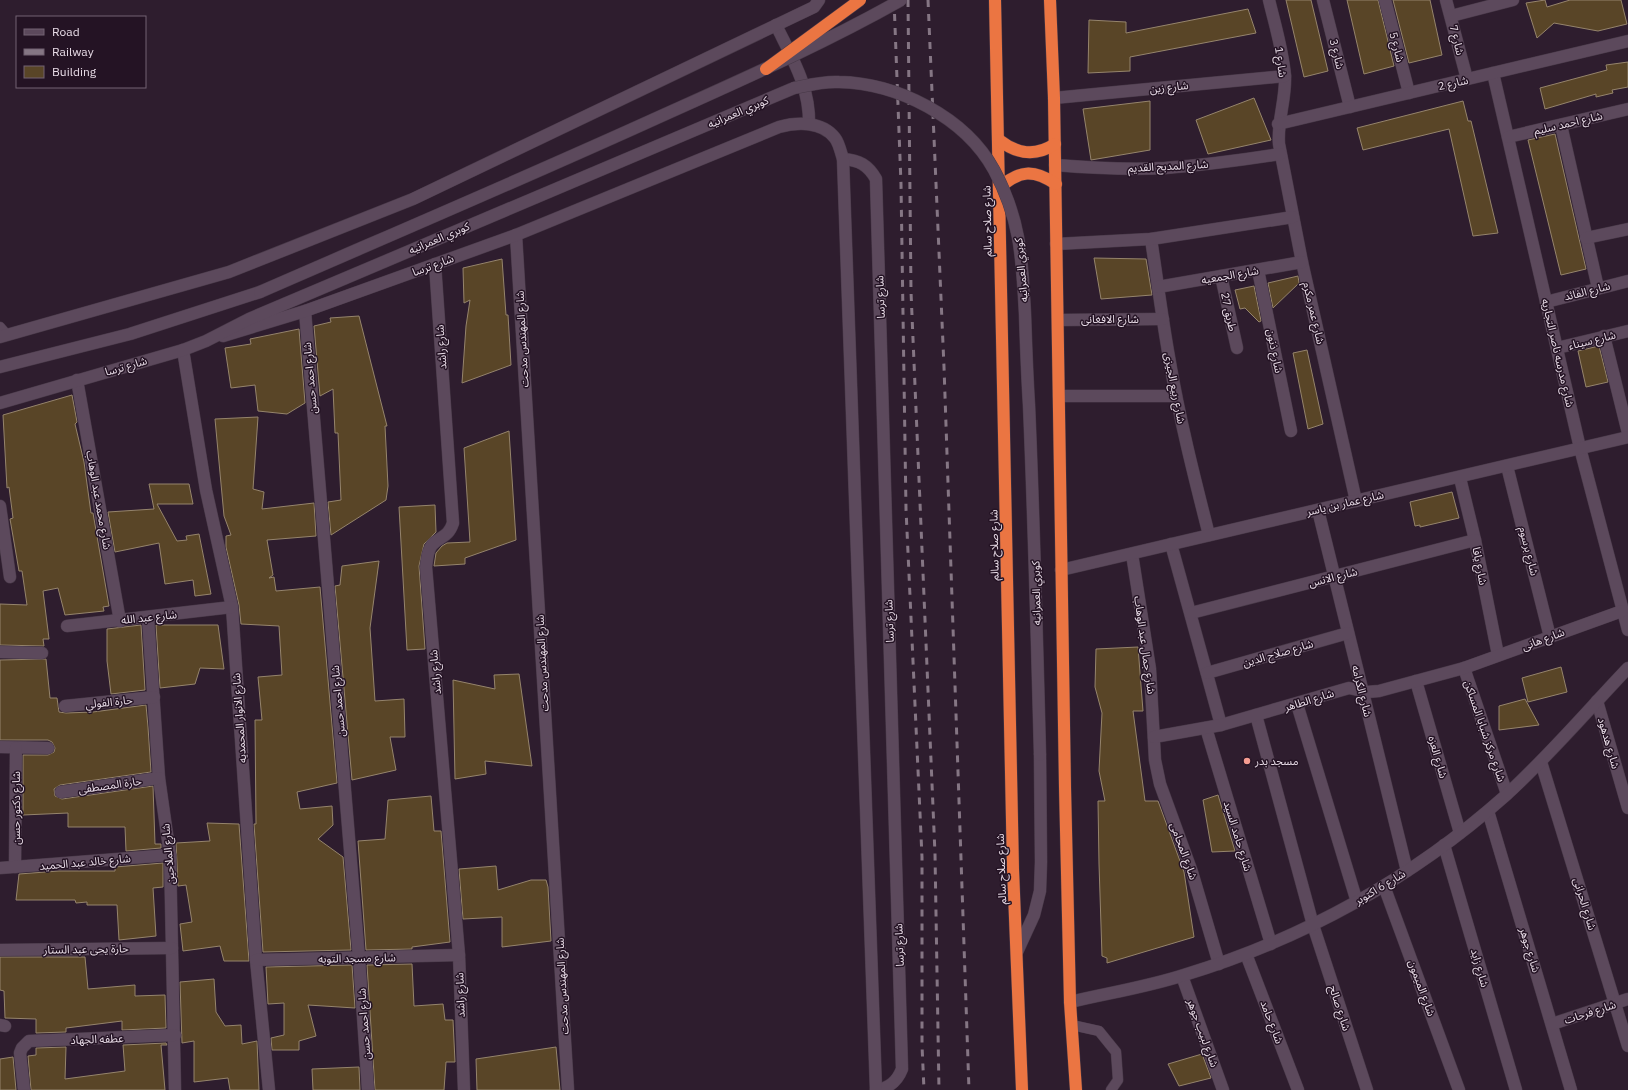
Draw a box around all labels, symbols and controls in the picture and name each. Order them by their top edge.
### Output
legend [16,16,146,88]
street label: شارع 7 [1446,23,1468,57]
text: Road [52,24,80,39]
street label: شارع 5 [1385,30,1408,64]
street label: شارع 3 [1326,37,1348,71]
text: Railway [52,44,94,59]
street label: شارع 1 [1271,46,1290,79]
text: Building [52,64,97,79]
street label: شارع 2 [1436,73,1470,94]
street label: شارع زين [1149,78,1190,97]
street label: كوبري العمرانيه [705,93,772,133]
street label: شارع احمد سليم [1532,108,1605,140]
street label: شارع المدبح القديم [1127,157,1209,177]
street label: شارع صلاح سالم [979,185,997,257]
street label: كوبري العمرانيه [406,219,473,259]
street label: كوبري العمرانيه [1011,236,1033,303]
street label: شارع ترسا [410,251,456,280]
street label: شارع الجمعيه [1200,263,1260,288]
street label: شارع ترسا [872,275,889,319]
street label: شارع الفائد [1563,278,1612,304]
street label: شارع عمر مكرم [1299,280,1328,346]
street label: شارع المهندس مدحت [512,290,533,388]
street label: طريق 27 [1218,291,1240,333]
street label: شارع مدرسه ناصر التجاريه [1538,297,1577,409]
street label: شارع الافغانى [1081,312,1139,327]
street label: شارع راشد [432,324,451,370]
street label: شارع سيناء [1567,327,1618,354]
street label: شارع ذنون [1263,328,1286,375]
street label: شارع احمد حسن [300,341,321,414]
street label: شارع ربيع الجيزى [1160,351,1189,426]
street label: شارع ترسا [103,353,149,380]
street label: شارع محمد عبد الوهاب [82,449,115,551]
street label: شارع عمار بن ياسر [1304,487,1386,520]
street label: شارع صلاح سالم [986,509,1004,581]
street label: شارع برسوم [1515,525,1542,578]
street label: شارع يافا [1468,546,1491,587]
street label: كوبري العمرانيه [1028,560,1046,625]
street label: شارع الانس [1307,564,1360,591]
street label: شارع جمال عبد الوهاب [1130,595,1159,696]
street label: شارع ترسا [881,599,898,643]
street label: شارع عبد الله [120,607,178,628]
street label: شارع المهندس مدحت [532,614,553,712]
street label: شارع هانى [1520,625,1567,654]
street label: شارع صلاح الدين [1241,636,1316,671]
street label: شارع راشد [426,649,445,695]
street label: شارع احمد حسن [328,664,349,737]
street label: شارع الكرامه [1348,664,1375,719]
street label: شارع الانوار المحمديه [229,672,250,763]
street label: شارع مركز شبابا المساكن [1460,678,1509,784]
street label: شارع الطاهر [1282,686,1336,715]
street label: حارة الفولي [85,693,134,714]
street label: شارع هدهود [1594,716,1623,771]
street label: شارع العزه [1424,734,1451,781]
place label: مسجد بدر [1254,754,1299,768]
marker: مسجد بدر [1242,756,1252,766]
street label: شارع دكتور حسن [9,771,24,845]
street label: حارة المصطفى [77,774,143,796]
street label: شارع حامد السيد [1220,799,1255,873]
street label: شارع المحامى [1166,820,1201,882]
street label: شارع الملاحين [158,823,179,885]
street label: شارع صلاح سالم [993,833,1011,905]
street label: شارع خالد عبد الحميد [39,851,132,874]
street label: شارع 6 اكتوبر [1351,866,1409,909]
street label: شارع الحرانى [1569,876,1600,933]
street label: شارع ترسا [891,923,908,967]
street label: شارع جوهر [1515,925,1544,975]
street label: شارع المهندس مدحت [552,937,573,1035]
street label: حارة يحى عبد الستار [42,941,129,957]
street label: شارع زايد [1467,947,1492,990]
street label: شارع مسجد التوبه [318,950,396,967]
street label: شارع الميمون [1404,958,1439,1019]
street label: شارع راشد [452,972,469,1018]
street label: شارع صالح [1325,983,1354,1033]
street label: شارع احمد حسن [354,987,374,1060]
street label: شارع لبيب جوهر [1183,996,1222,1070]
street label: شارع فرحات [1562,997,1618,1028]
street label: شارع حامد [1256,998,1287,1046]
street label: عطفه الجهاد [70,1031,124,1047]

